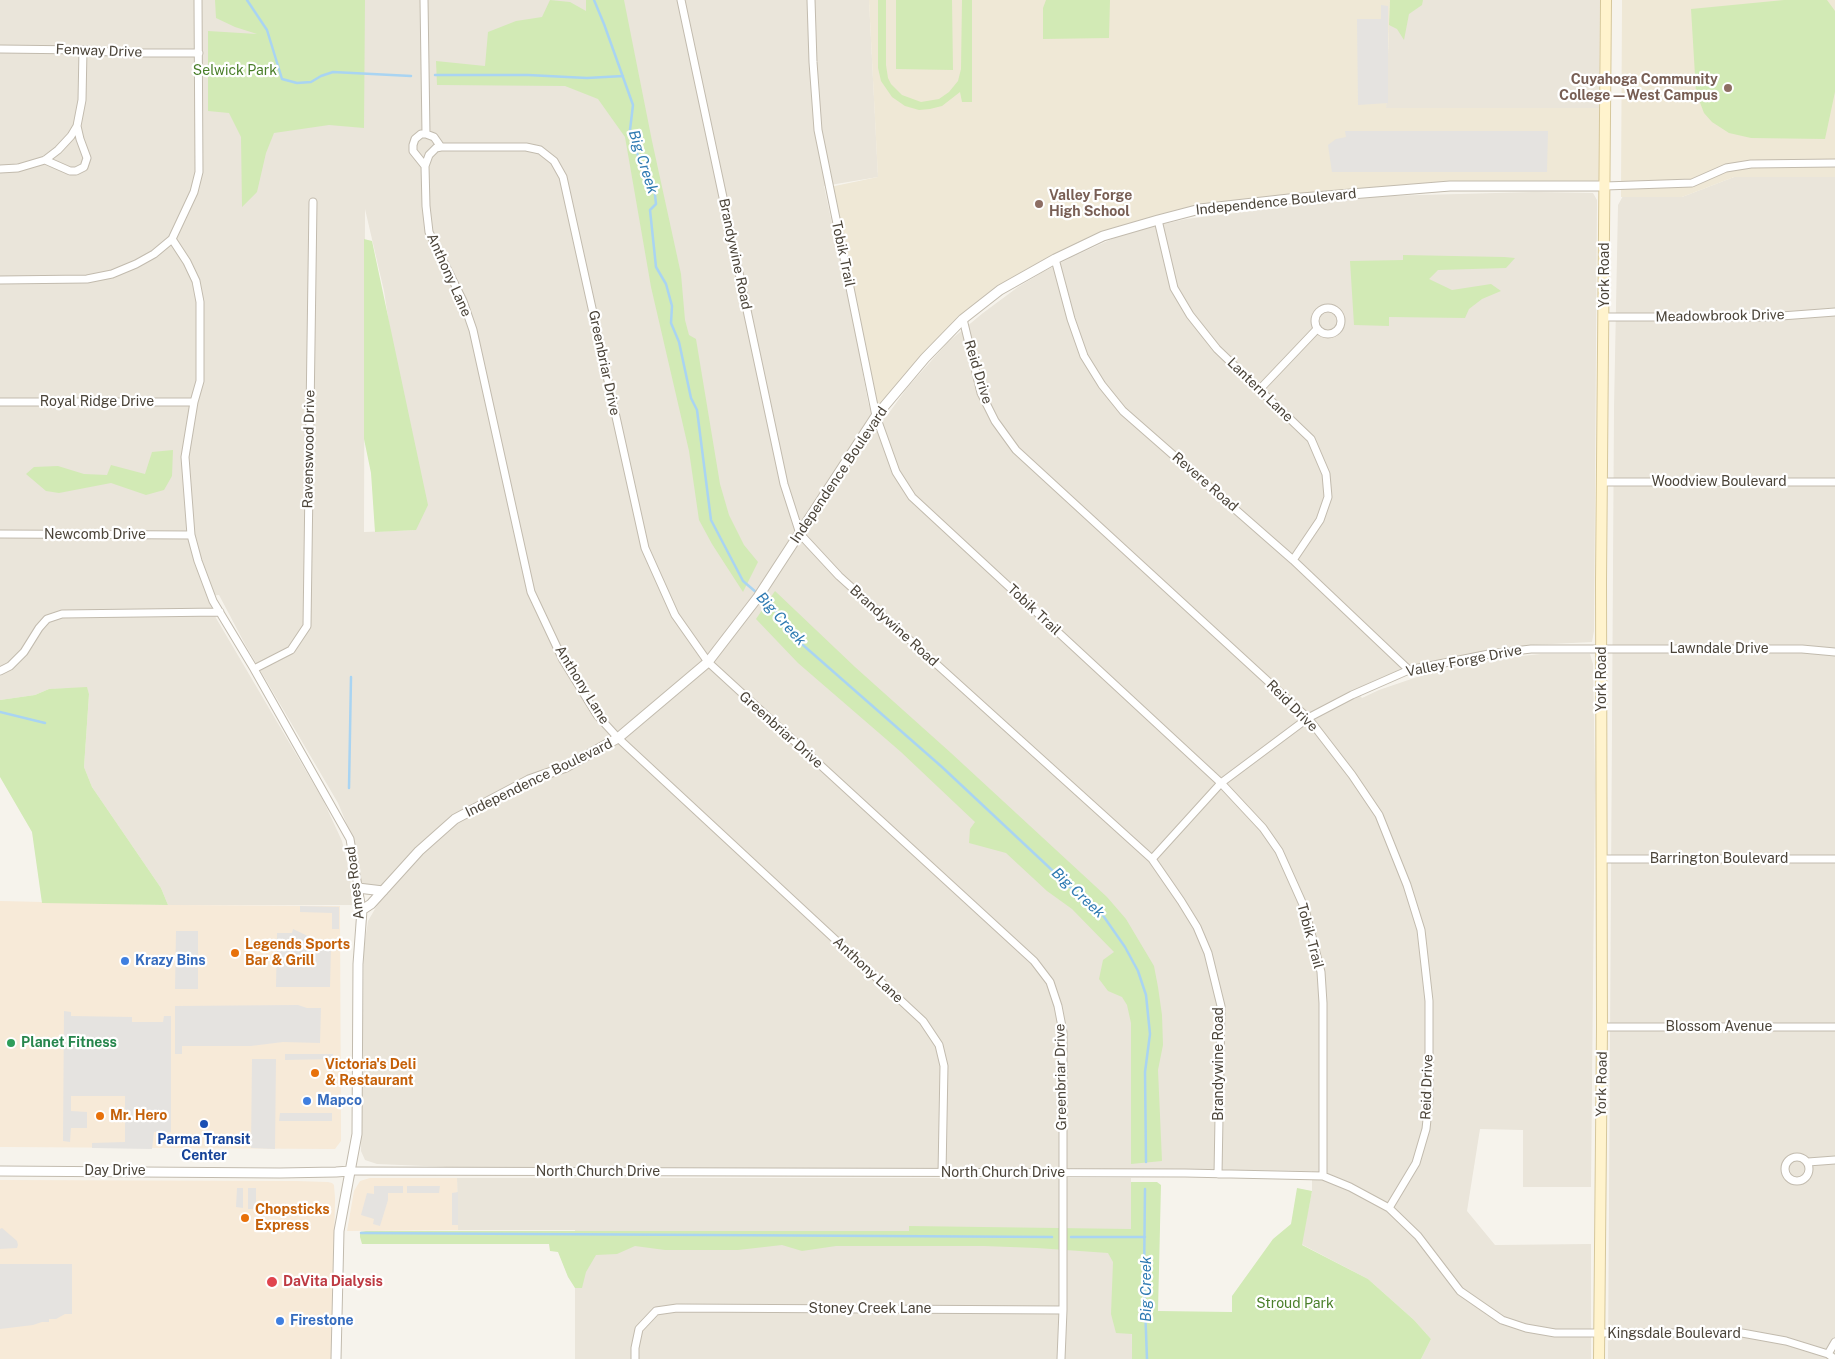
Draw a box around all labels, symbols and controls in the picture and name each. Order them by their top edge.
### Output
street label: Fenway Drive [55,41,143,61]
park label: Selwick Park [193,63,277,79]
place label: Cuyahoga Community College—West Campus [1559,72,1718,104]
marker: Cuyahoga Community College—West Campus [1722,82,1734,94]
water label: Big Creek [624,128,662,196]
street label: Independence Boulevard [1195,185,1357,219]
place label: Valley Forge High School [1049,188,1132,220]
street label: Brandywine Road [715,197,755,311]
marker: Valley Forge High School [1033,198,1045,210]
street label: Tobik Trail [828,219,858,289]
street label: Anthony Lane [423,231,475,319]
street label: York Road [1597,242,1613,308]
street label: Meadowbrook Drive [1655,306,1785,326]
street label: Greenbriar Drive [585,309,623,417]
street label: Reid Drive [960,338,996,406]
street label: Lantern Lane [1224,354,1296,426]
street label: Ravenswood Drive [300,390,318,508]
street label: Royal Ridge Drive [40,394,154,410]
street label: Independence Boulevard [787,403,891,547]
street label: Revere Road [1169,449,1241,515]
street label: Woodview Boulevard [1651,474,1787,490]
street label: Newcomb Drive [44,527,146,543]
street label: Tobik Trail [1004,581,1064,639]
street label: Brandywine Road [846,582,942,670]
water label: Big Creek [752,589,810,649]
street label: Lawndale Drive [1669,641,1769,657]
street label: Valley Forge Drive [1405,642,1523,680]
street label: Anthony Lane [551,643,613,727]
street label: York Road [1594,646,1610,712]
street label: Reid Drive [1263,677,1321,735]
street label: Greenbriar Drive [736,688,826,772]
street label: Independence Boulevard [463,735,615,821]
street label: Ames Road [342,845,368,921]
street label: Barrington Boulevard [1650,851,1788,867]
water label: Big Creek [1048,864,1108,922]
street label: Tobik Trail [1293,901,1327,971]
street label: Anthony Lane [830,933,906,1007]
place label: Legends Sports Bar & Grill [245,937,350,970]
marker: Legends Sports Bar & Grill [229,947,241,959]
place label: Krazy Bins [135,953,206,969]
marker: Krazy Bins [119,955,131,967]
street label: Brandywine Road [1211,1007,1227,1121]
street label: Blossom Avenue [1666,1019,1772,1035]
street label: Greenbriar Drive [1052,1023,1070,1131]
place label: Planet Fitness [21,1035,117,1051]
marker: Planet Fitness [5,1037,17,1049]
street label: York Road [1593,1051,1611,1117]
street label: Reid Drive [1417,1054,1437,1120]
place label: Victoria's Deli & Restaurant [325,1057,416,1090]
marker: Victoria's Deli & Restaurant [309,1067,321,1079]
place label: Mapco [317,1093,362,1109]
marker: Mapco [301,1095,313,1107]
place label: Mr. Hero [110,1108,167,1124]
marker: Mr. Hero [94,1110,106,1122]
marker: Parma Transit Center [198,1118,210,1130]
place label: Parma Transit Center [157,1132,251,1164]
street label: Day Drive [84,1163,146,1179]
street label: North Church Drive [536,1164,660,1180]
street label: North Church Drive [941,1165,1065,1181]
place label: Chopsticks Express [255,1202,330,1234]
marker: Chopsticks Express [239,1212,251,1224]
water label: Big Creek [1137,1256,1155,1322]
place label: DaVita Dialysis [283,1274,383,1290]
marker: DaVita Dialysis [265,1275,279,1289]
park label: Stroud Park [1256,1296,1334,1312]
street label: Stoney Creek Lane [809,1301,931,1317]
place label: Firestone [290,1313,354,1329]
marker: Firestone [274,1315,286,1327]
street label: Kingsdale Boulevard [1607,1326,1741,1342]

